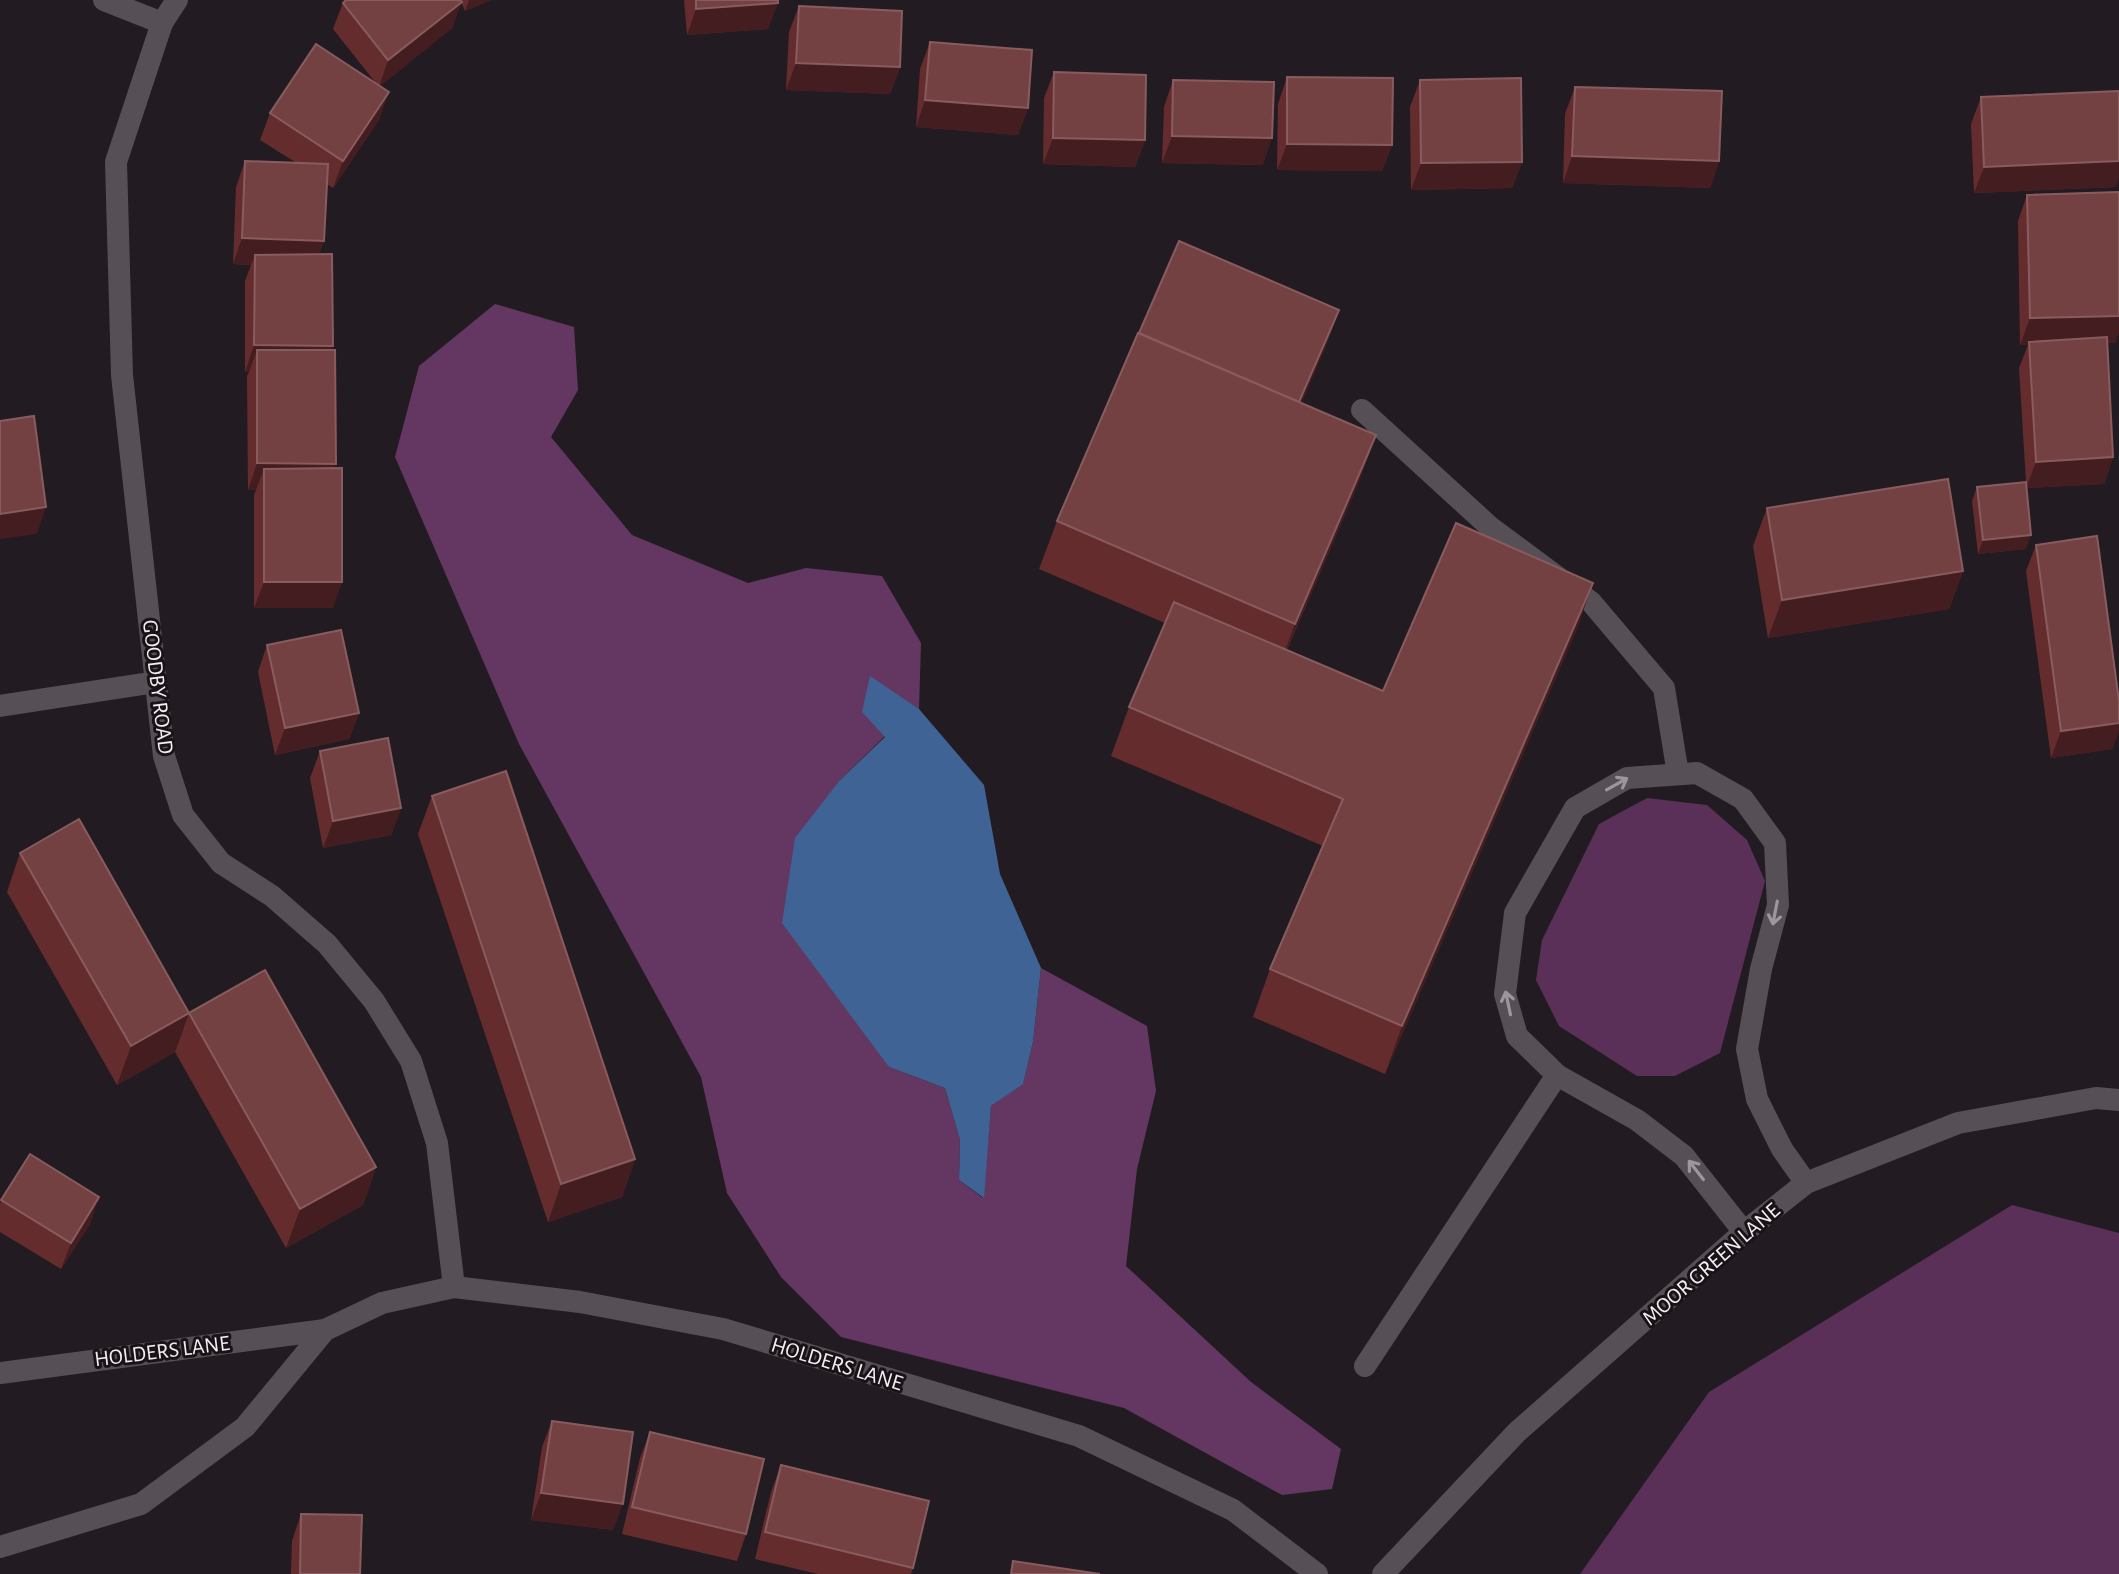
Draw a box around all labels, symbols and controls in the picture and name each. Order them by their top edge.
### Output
street label: GOODBY ROAD [139,619,177,755]
one-way arrow [1604,776,1628,792]
one-way arrow [1767,899,1782,925]
one-way arrow [1500,990,1515,1016]
one-way arrow [1688,1160,1705,1182]
street label: MOOR GREEN LANE [1638,1198,1784,1329]
street label: HOLDERS LANE [93,1332,231,1370]
street label: HOLDERS LANE [769,1334,906,1395]

